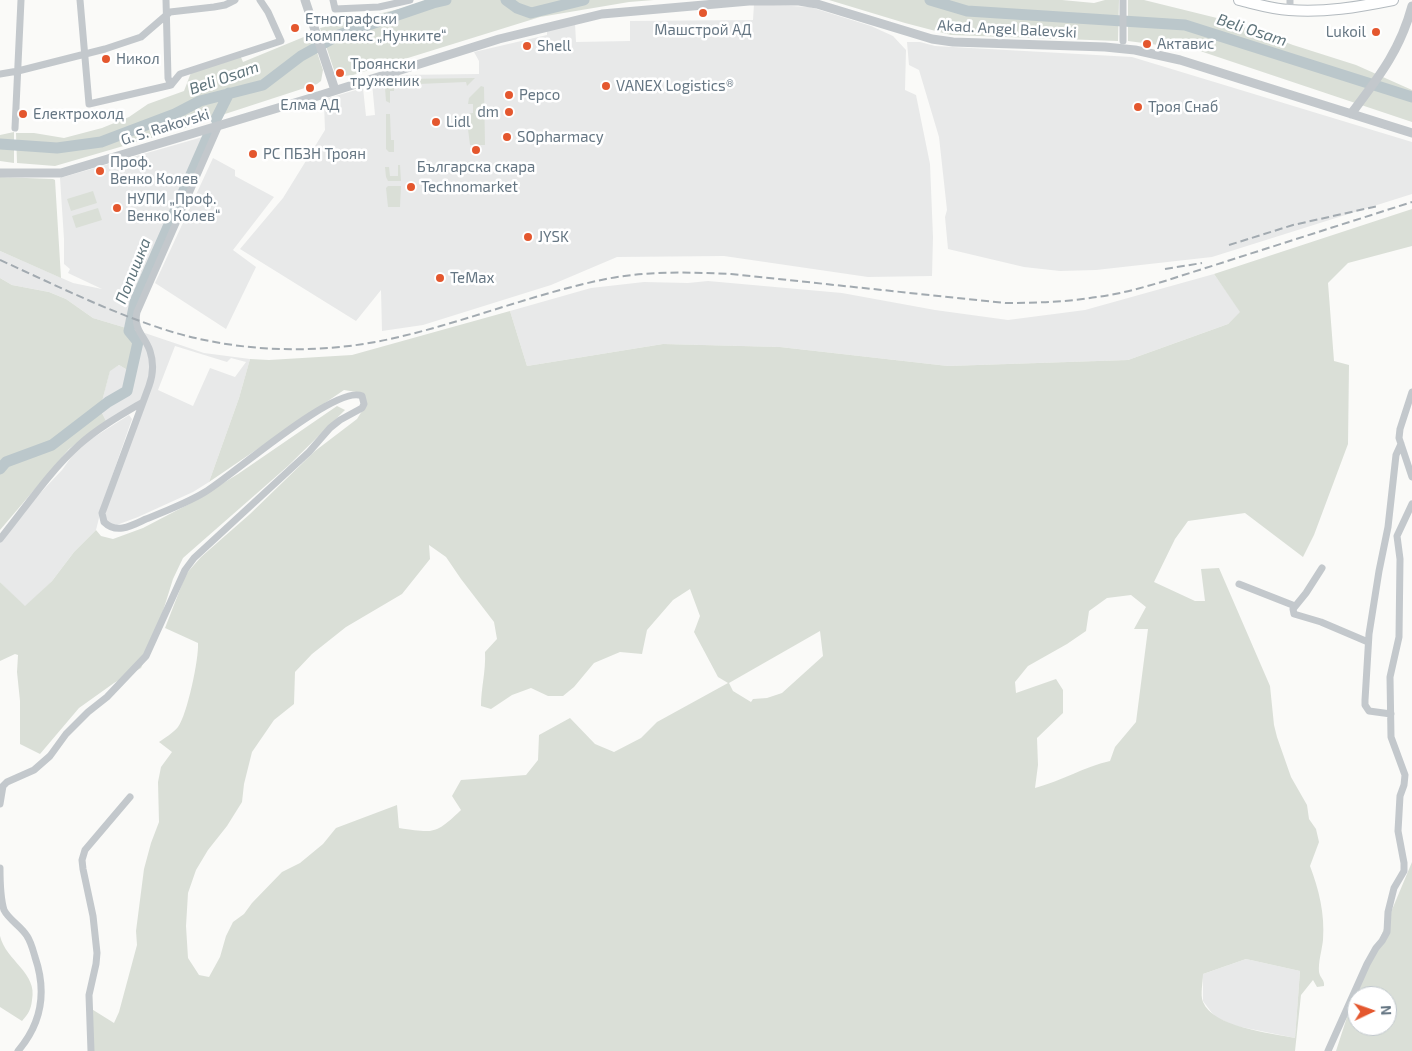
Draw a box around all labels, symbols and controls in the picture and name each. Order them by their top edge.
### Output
marker: Машстрой АД [697,7,709,19]
place label: Етнографски комплекс „Нунките“ [305,10,447,45]
water label: Beli Osam [1215,10,1289,50]
street label: Akad. Angel Balevski [937,16,1077,42]
place label: Машстрой АД [654,21,752,39]
marker: Етнографски комплекс „Нунките“ [289,22,301,34]
place label: Lukoil [1326,23,1366,41]
marker: Lukoil [1370,26,1382,38]
place label: Актавис [1157,35,1214,53]
place label: Shell [537,37,571,55]
marker: Актавис [1141,38,1153,50]
marker: Shell [521,40,533,52]
place label: Никол [116,50,160,68]
marker: Никол [100,53,112,65]
place label: Троянски труженик [350,55,419,90]
water label: Beli Osam [187,57,261,99]
marker: Троянски труженик [334,67,346,79]
place label: VANEX Logistics® [616,77,734,95]
marker: VANEX Logistics® [600,80,612,92]
marker: Елма АД [304,82,316,94]
place label: Pepco [519,86,560,104]
marker: Pepco [503,89,515,101]
place label: Елма АД [280,96,340,114]
place label: Троя Снаб [1148,98,1218,116]
marker: Троя Снаб [1132,101,1144,113]
place label: dm [477,103,499,121]
place label: Електрохолд [33,105,124,123]
street label: G. S. Rakovski [119,105,211,149]
marker: dm [503,106,515,118]
marker: Електрохолд [17,108,29,120]
place label: Lidl [446,113,470,131]
marker: Lidl [430,116,442,128]
place label: SOpharmacy [517,128,604,146]
marker: SOpharmacy [501,131,513,143]
marker: Българска скара [470,144,482,156]
place label: РС ПБЗН Троян [263,145,366,163]
marker: РС ПБЗН Троян [247,148,259,160]
place label: Проф. Венко Колев [110,153,198,188]
place label: Българска скара [417,158,535,176]
marker: Проф. Венко Колев [94,165,106,177]
place label: Technomarket [421,178,518,196]
marker: Technomarket [405,181,417,193]
place label: НУПИ „Проф. Венко Колев“ [127,190,220,225]
marker: НУПИ „Проф. Венко Колев“ [111,202,123,214]
place label: JYSK [538,228,569,246]
marker: JYSK [522,231,534,243]
water label: Попишка [111,235,155,307]
place label: ТеМах [450,269,495,287]
marker: ТеМах [434,272,446,284]
north arrow [1347,986,1397,1036]
text: N [1378,1005,1395,1016]

